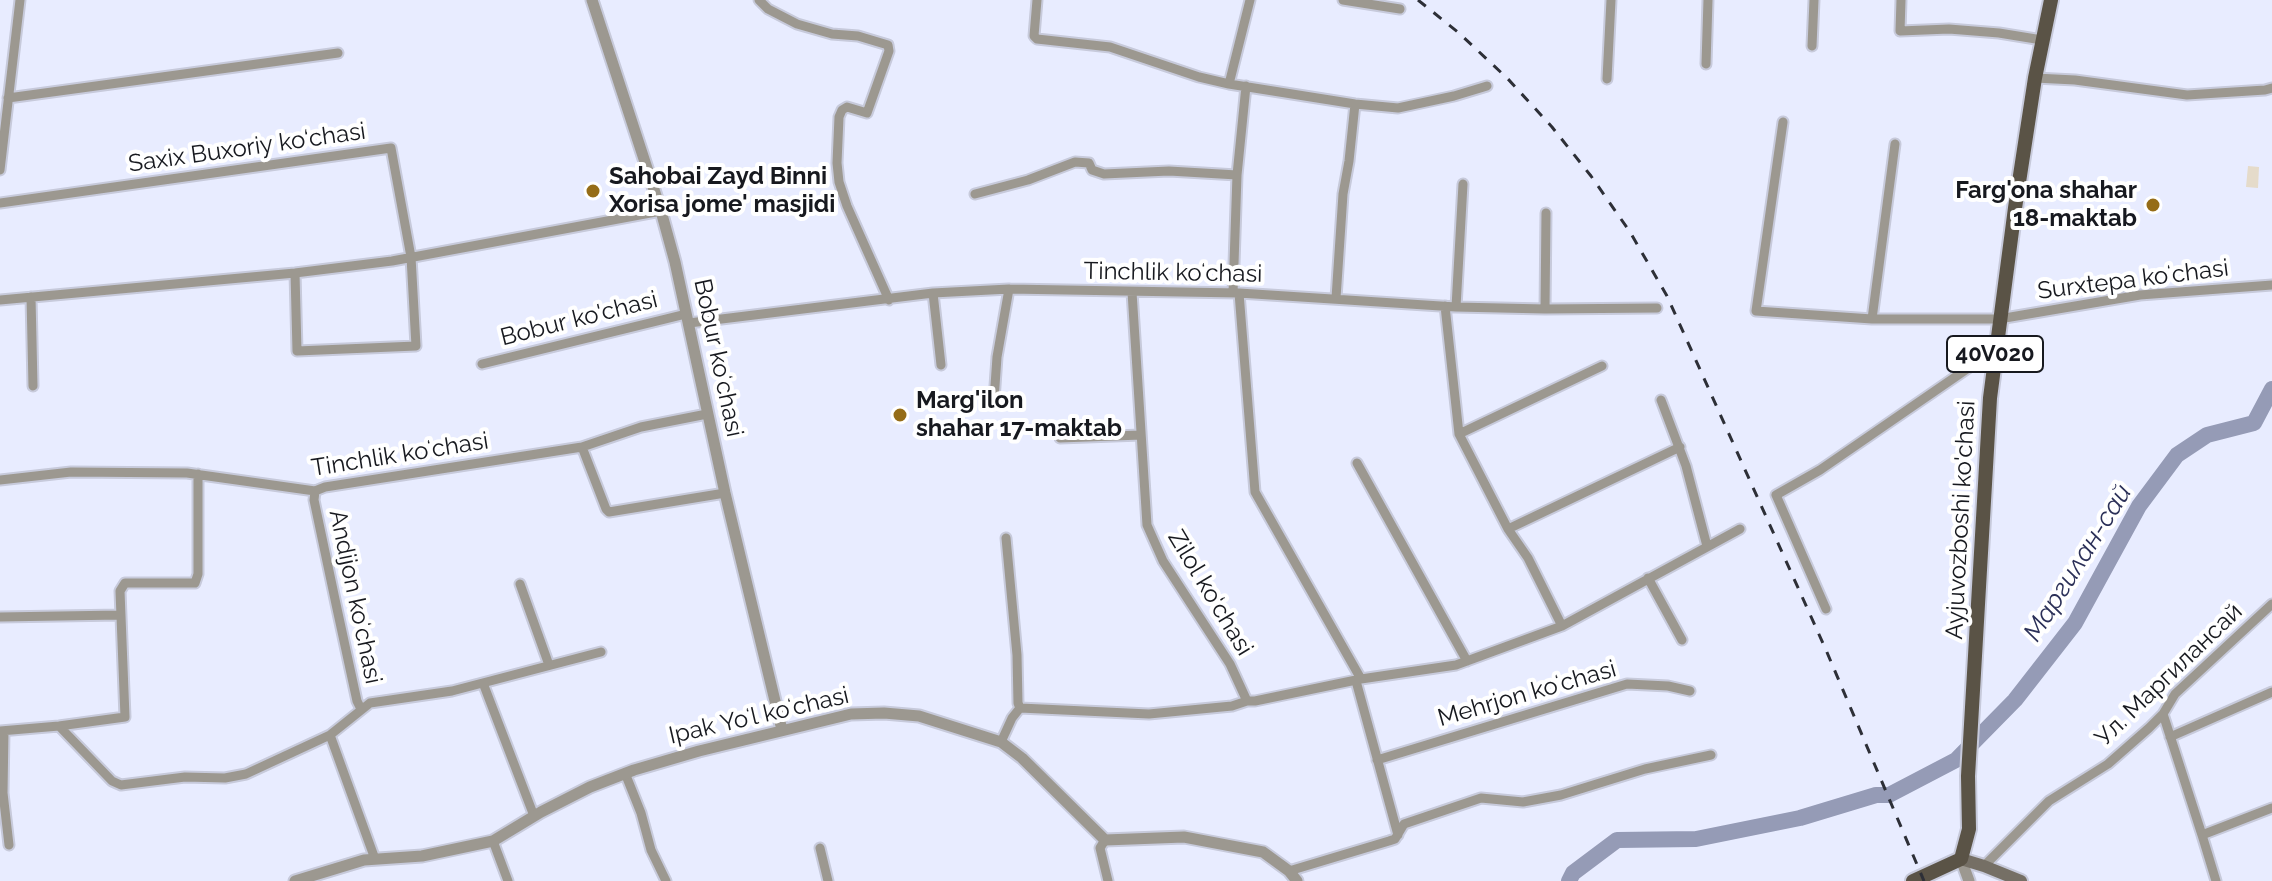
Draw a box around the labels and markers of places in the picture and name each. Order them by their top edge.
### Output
place label: Sahobai Zayd Binni Xorisa jome' masjidi [609,163,835,219]
place label: Farg'ona shahar 18-maktab [1955,177,2137,233]
marker: Sahobai Zayd Binni Xorisa jome' masjidi [584,182,602,200]
marker: Farg'ona shahar 18-maktab [2144,196,2162,214]
place label: Marg'ilon shahar 17-maktab [916,387,1122,443]
marker: Marg'ilon shahar 17-maktab [891,406,909,424]

